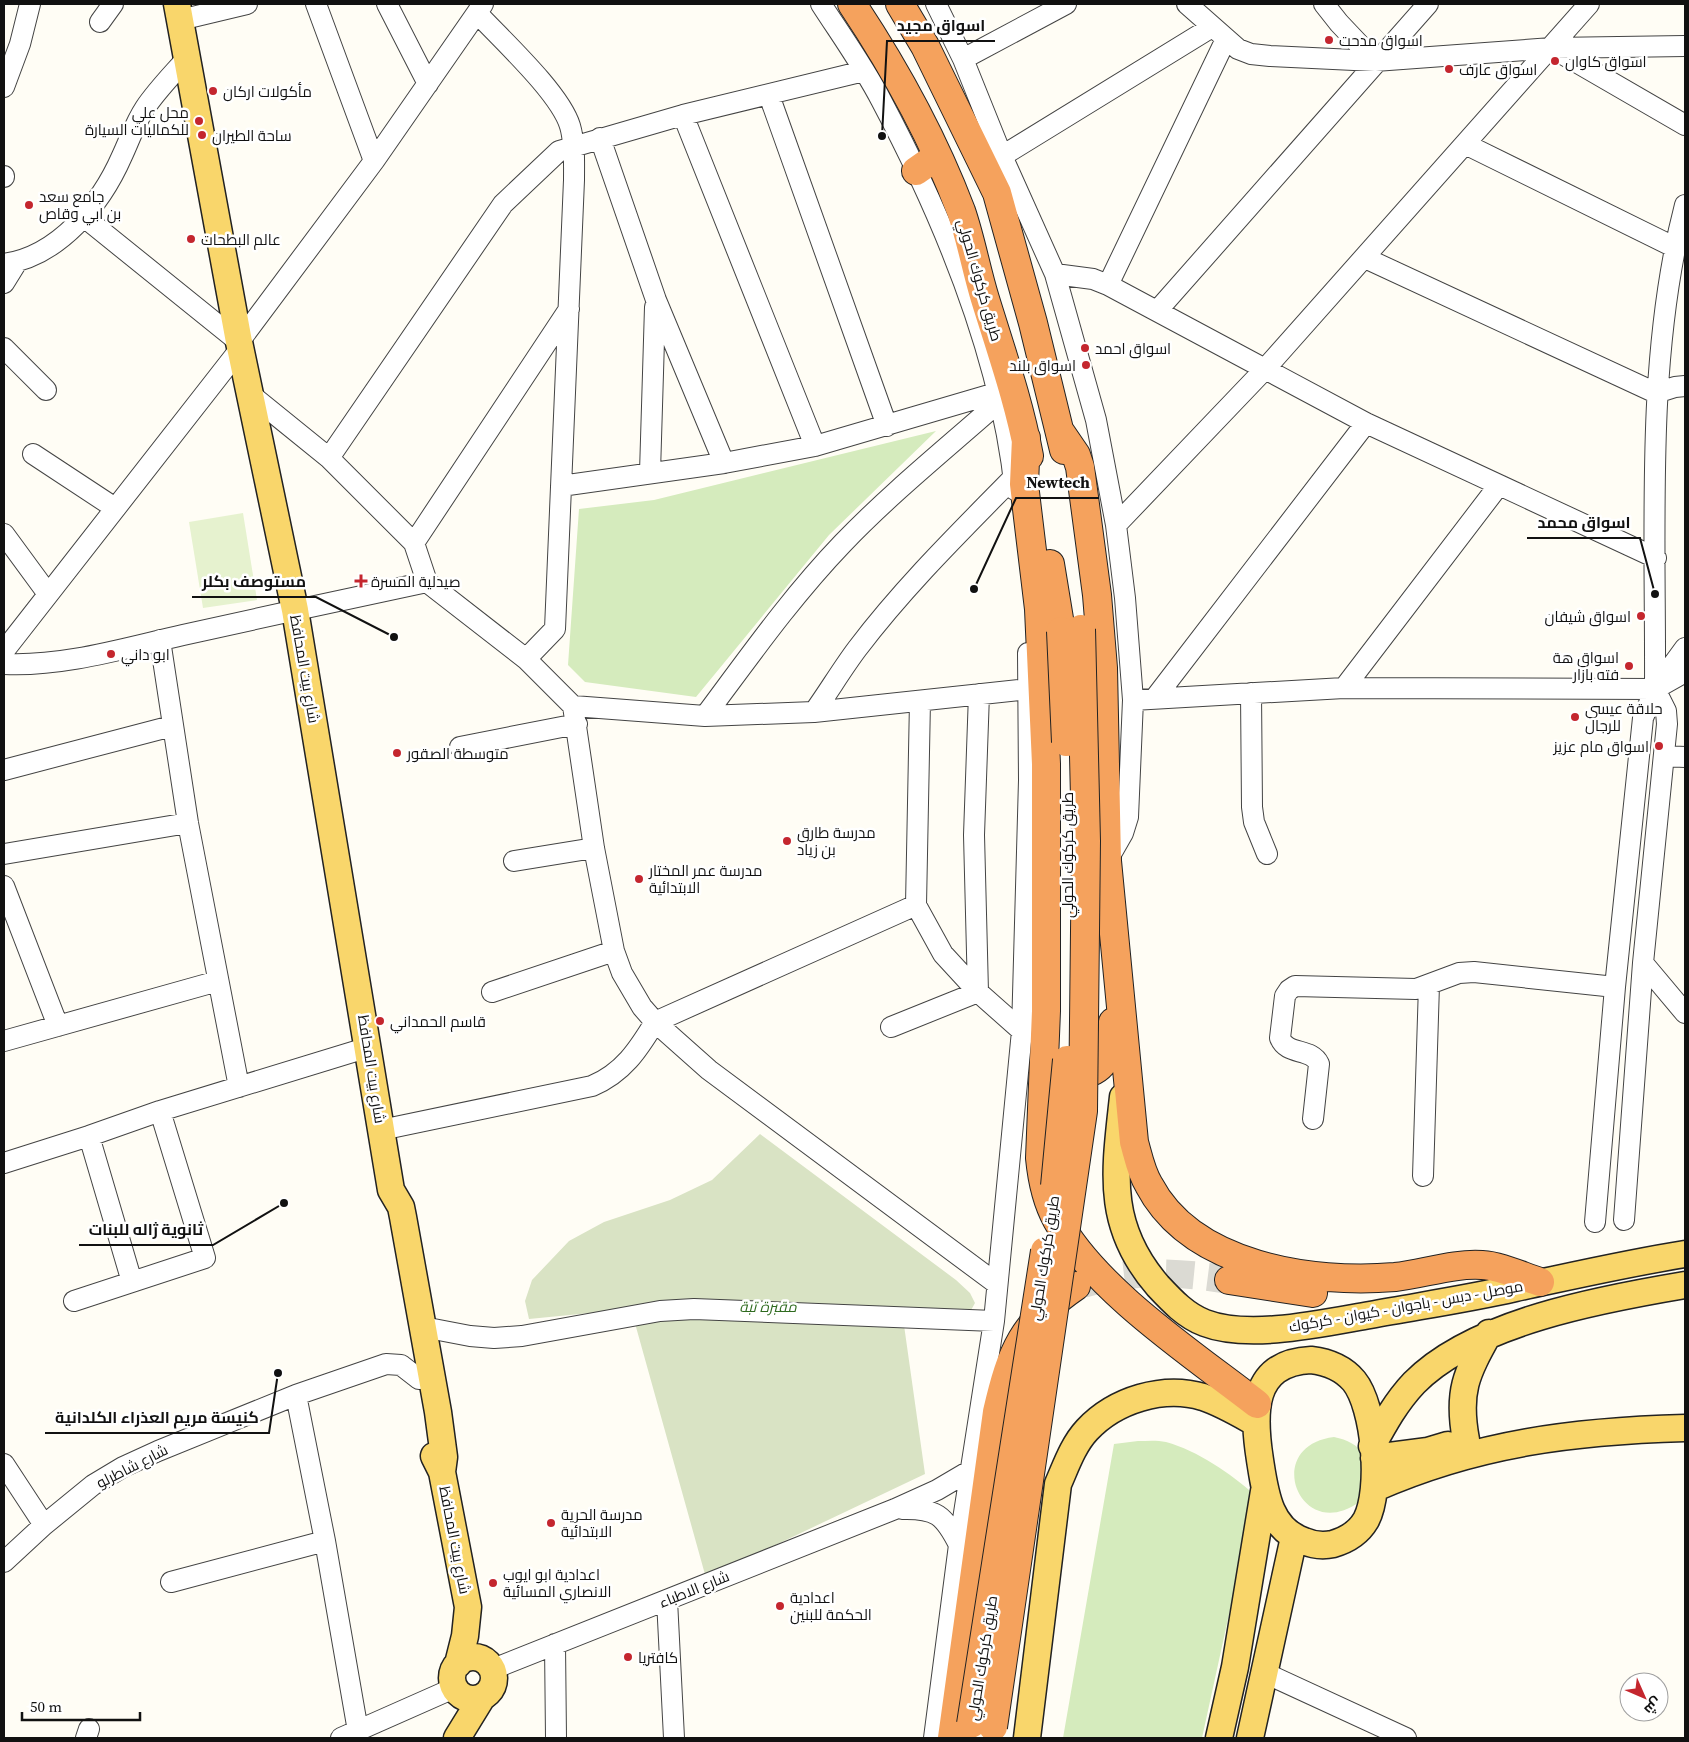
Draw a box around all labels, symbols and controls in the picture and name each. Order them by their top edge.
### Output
callout: اسواق مجيد [887,10,995,41]
text: اسواق مجيد [897,14,985,36]
place label: اسواق مدحت [1339,30,1423,51]
marker: اسواق مدحت [1323,34,1335,46]
place label: اسواق كاوان [1565,51,1647,72]
marker: اسواق كاوان [1549,55,1561,67]
place label: اسواق عارف [1459,59,1537,80]
marker: اسواق عارف [1443,63,1455,75]
place label: مأكولات اركان [223,81,312,102]
marker: مأكولات اركان [207,85,219,97]
place label: محل علي للكماليات السيارة [85,102,189,140]
marker: محل علي للكماليات السيارة [193,115,205,127]
place label: ساحة الطيران [212,125,292,146]
marker: ساحة الطيران [196,129,208,141]
place label: جامع سعد بن ابي وقاص [39,186,121,226]
marker: جامع سعد بن ابي وقاص [23,199,35,211]
street label: طريق كركوك الحولي [951,216,1007,344]
place label: عالم البطحات [201,229,281,250]
marker: عالم البطحات [185,233,197,245]
place label: اسواق احمد [1095,338,1171,359]
marker: اسواق احمد [1079,342,1091,354]
place label: اسواق بلند [1009,355,1076,376]
marker: اسواق بلند [1080,359,1092,371]
callout: Newtech [1016,467,1099,498]
text: Newtech [1026,471,1090,493]
callout: اسواق محمد [1527,507,1640,538]
text: اسواق محمد [1537,511,1631,533]
callout: مستوصف بكلر [192,566,316,597]
text: مستوصف بكلر [201,570,306,592]
place label: صيدلية المسرة [371,571,461,592]
marker: صيدلية المسرة [355,575,367,587]
place label: اسواق شيفان [1545,606,1631,627]
marker: اسواق شيفان [1635,610,1647,622]
street label: شارع بيت المحافظ [284,613,325,725]
place label: ابو داني [121,644,170,667]
place label: اسواق هة فته بازار [1553,647,1619,685]
marker: ابو داني [105,648,117,660]
marker: اسواق هة فته بازار [1623,660,1635,672]
place label: حلاقة عيسى للرجال [1585,698,1663,736]
marker: حلاقة عيسى للرجال [1569,711,1581,723]
place label: اسواق مام عزيز [1552,736,1649,757]
marker: اسواق مام عزيز [1653,740,1665,752]
place label: متوسطة الصقور [406,743,509,764]
marker: متوسطة الصقور [391,747,403,759]
street label: طريق كركوك الحولي [1057,792,1080,918]
place label: مدرسة طارق بن زياد [797,822,876,860]
marker: مدرسة طارق بن زياد [781,835,793,847]
place label: مدرسة عمر المختار الابتدائية [648,860,762,898]
marker: مدرسة عمر المختار الابتدائية [633,873,645,885]
place label: قاسم الحمداني [390,1011,486,1034]
street label: شارع بيت المحافظ [352,1013,391,1125]
marker: قاسم الحمداني [374,1015,386,1027]
street label: طريق كركوك الحولي [1024,1194,1066,1322]
callout: ثانوية ژاله للبنات [79,1214,213,1245]
text: ثانوية ژاله للبنات [89,1218,204,1240]
street label: موصل - دبس - باجوان - كيوان - كركوك [1287,1275,1525,1337]
park label: مقبرة تبة [739,1296,797,1317]
callout: كنيسة مريم العذراء الكلدانية [45,1402,269,1433]
text: كنيسة مريم العذراء الكلدانية [55,1406,259,1429]
street label: شارع شاطرلو [93,1439,172,1494]
street label: شارع بيت المحافظ [433,1484,476,1596]
place label: مدرسة الحرية الابتدائية [561,1504,643,1542]
marker: مدرسة الحرية الابتدائية [545,1517,557,1529]
place label: اعدادية ابو ايوب الانصاري المسائية [503,1564,612,1604]
street label: شارع الاطباء [656,1565,733,1614]
marker: اعدادية ابو ايوب الانصاري المسائية [487,1577,499,1589]
place label: اعدادية الحكمة للبنين [790,1587,872,1625]
street label: طريق كركوك الحولي [962,1594,1004,1722]
marker: اعدادية الحكمة للبنين [774,1600,786,1612]
place label: کافتریا [638,1647,678,1668]
marker: کافتریا [622,1651,634,1663]
north arrow [1619,1672,1669,1722]
scale bar [22,1690,140,1722]
text: ش [1640,1693,1667,1720]
text: 50 m [30,1696,62,1717]

